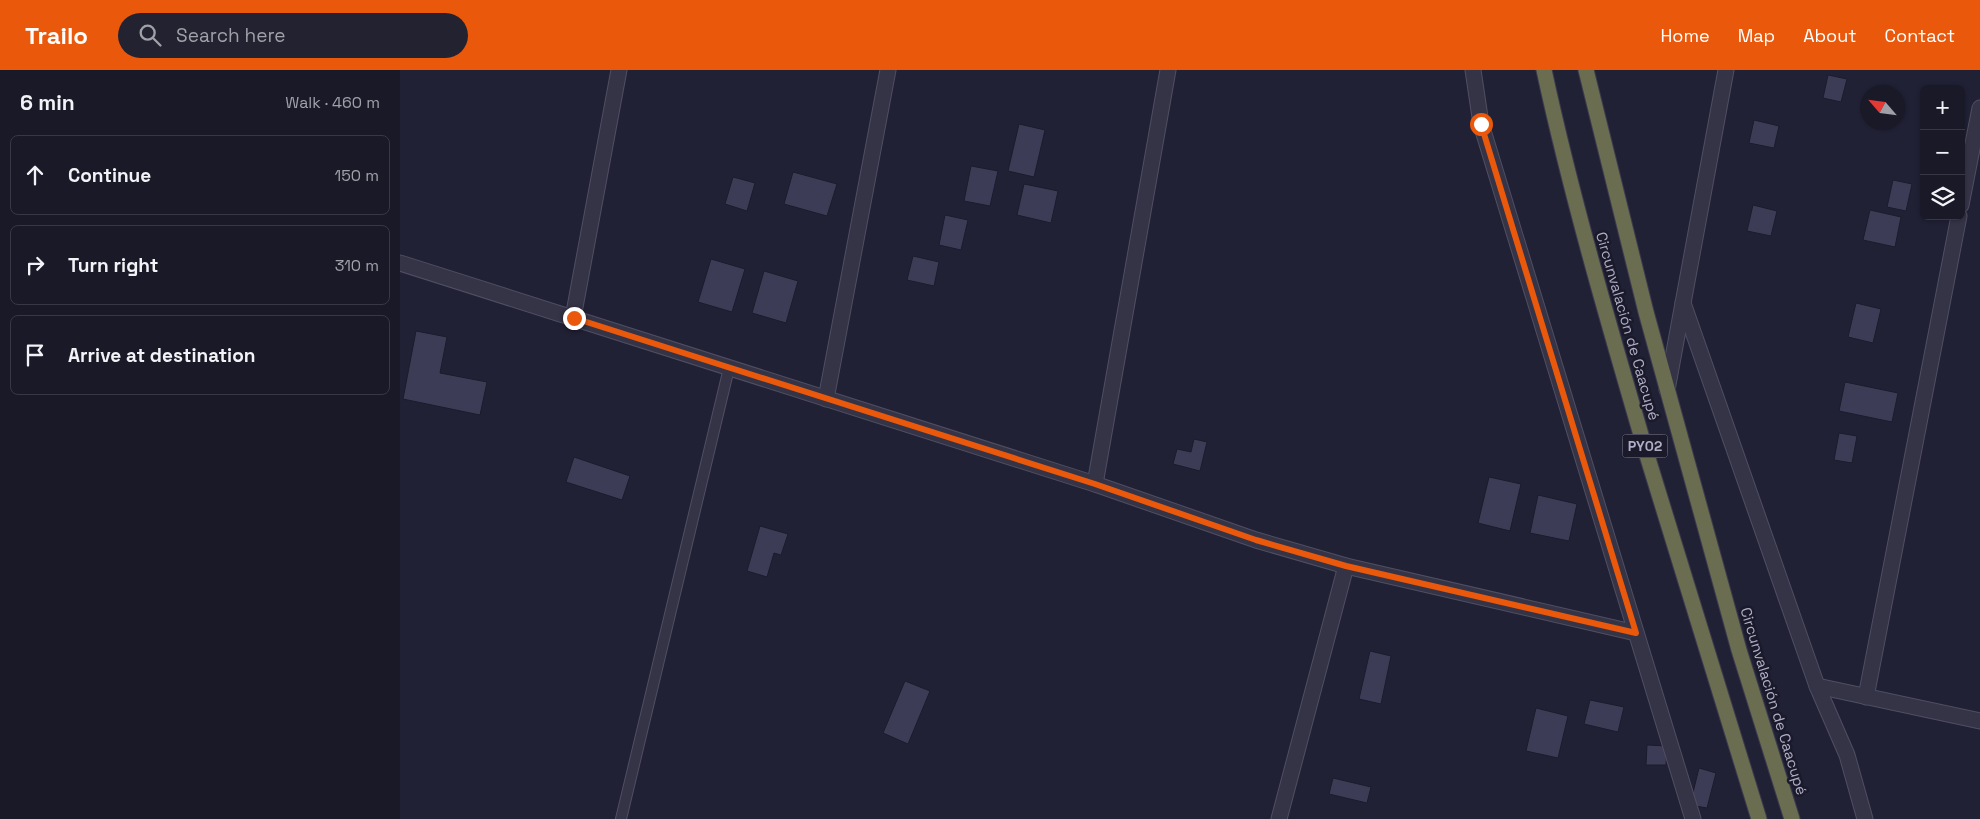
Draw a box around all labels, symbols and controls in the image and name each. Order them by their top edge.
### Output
search box [118,13,468,58]
text: Trailo [25,20,88,51]
icon: search [136,21,164,49]
text: Search here [176,23,286,48]
text: Home [1661,24,1710,47]
text: Map [1738,24,1775,47]
text: About [1803,24,1857,47]
text: Contact [1885,24,1955,47]
north arrow [1860,85,1905,130]
map controls [1920,85,1965,220]
button: + [1920,85,1965,130]
text: 6 min [20,89,75,116]
text: Walk · 460 m [285,92,380,113]
route start [1470,113,1493,136]
button: − [1920,130,1965,175]
icon: ahead [21,161,49,189]
text: Continue [68,163,151,188]
text: 150 m [335,165,379,186]
button: layers [1920,175,1965,220]
street label: Circunvalación de Caacupé [1592,230,1664,423]
icon: right [21,251,49,279]
text: Turn right [68,253,158,278]
text: 310 m [335,255,379,276]
route end [563,307,586,330]
icon: arrive [21,341,49,369]
text: Arrive at destination [68,343,256,368]
road number: PY02 [1622,434,1668,458]
street label: Circunvalación de Caacupé [1736,605,1812,797]

